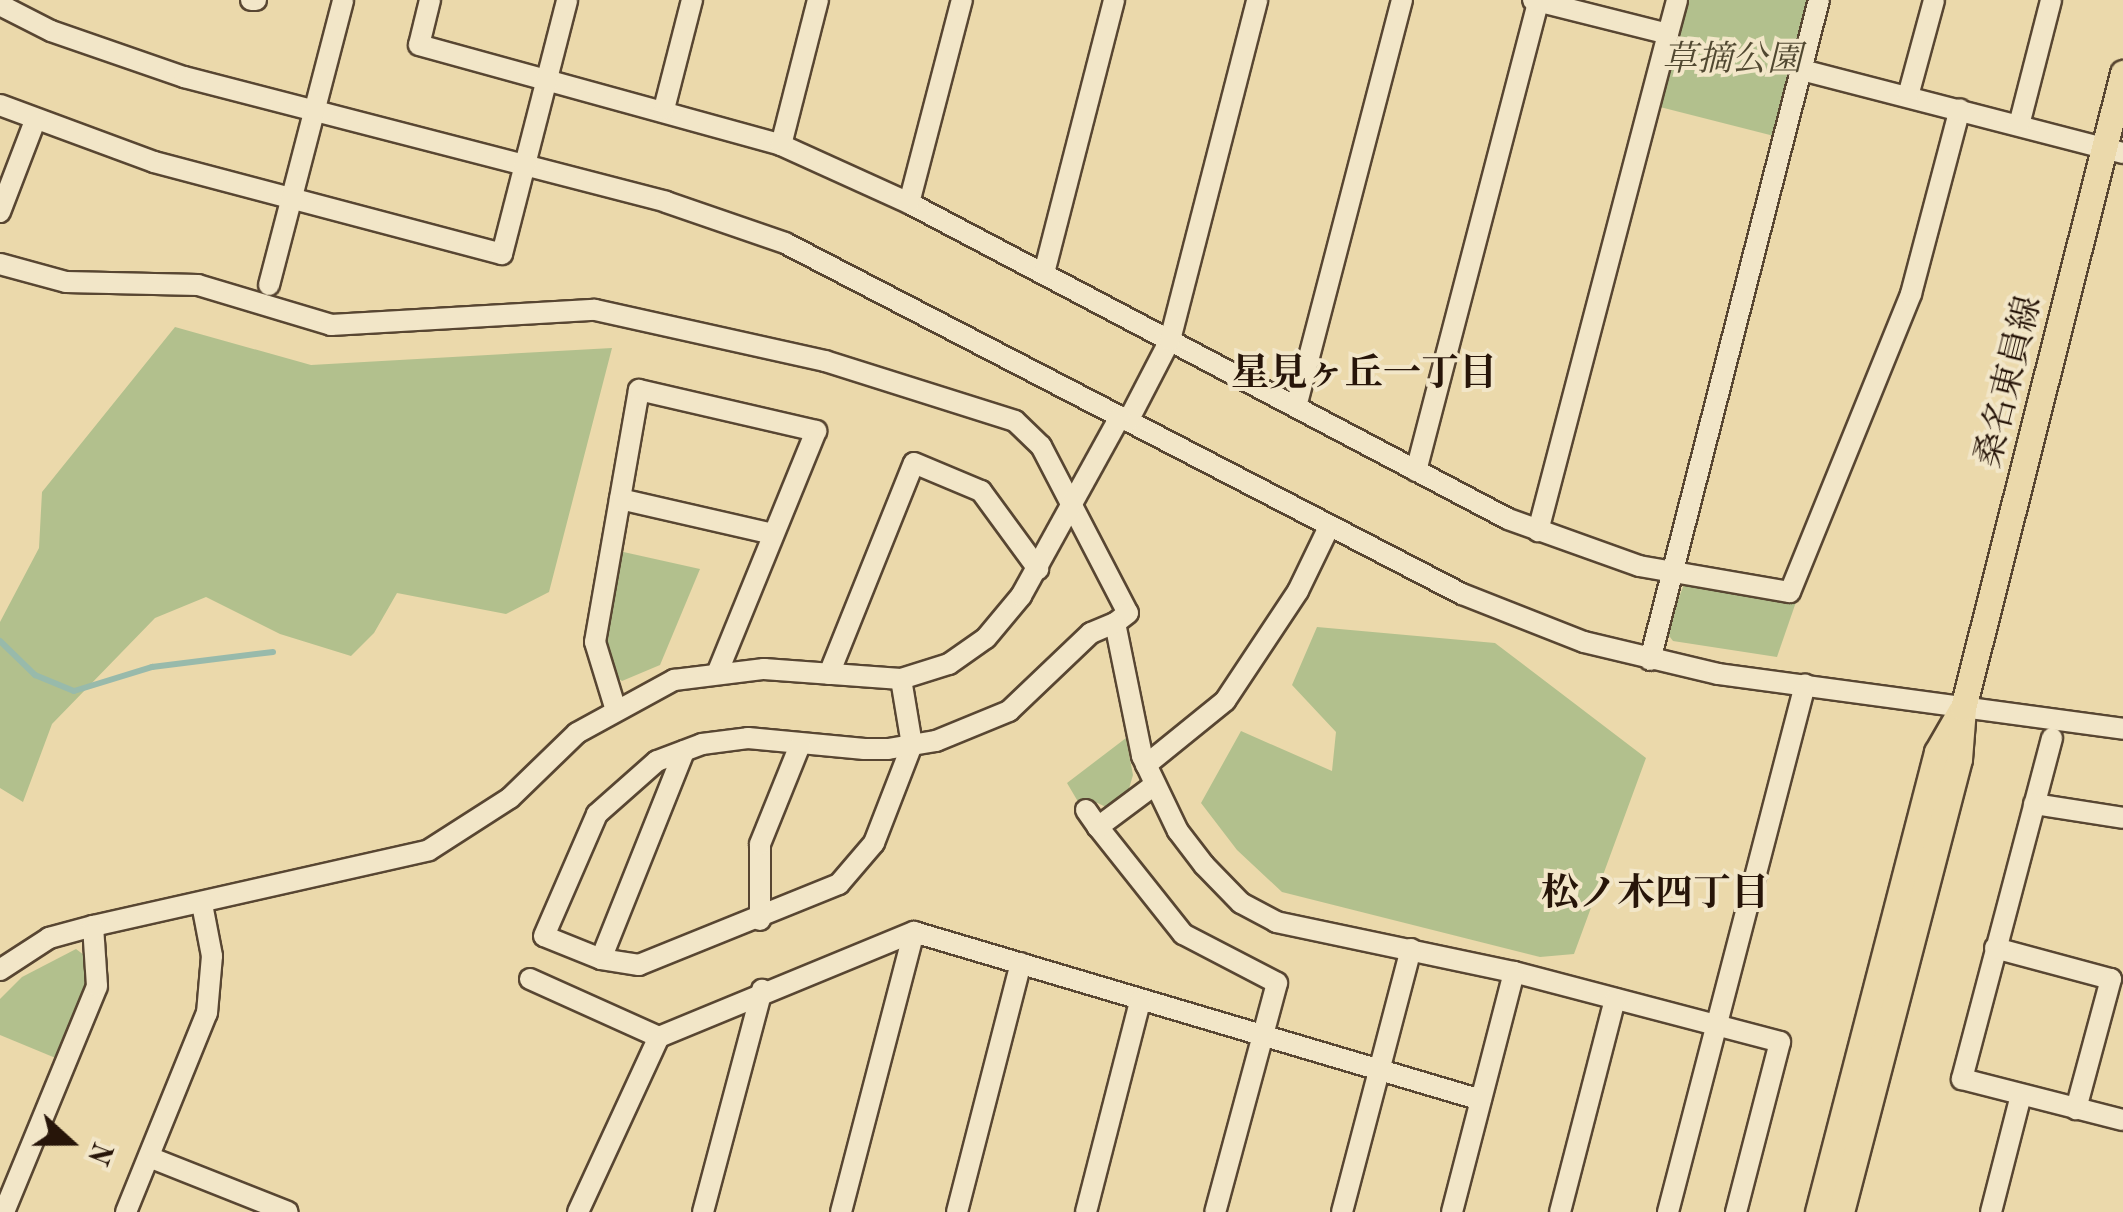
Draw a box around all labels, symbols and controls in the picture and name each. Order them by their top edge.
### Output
park label: 草摘公園 [1662,40,1802,82]
street label: 桑名東員線 [1968,292,2052,472]
district label: 星見ヶ丘一丁目 [1231,353,1497,399]
district label: 松ノ木四丁目 [1541,873,1769,919]
north arrow [20,1092,120,1192]
text: N [81,1138,115,1168]

